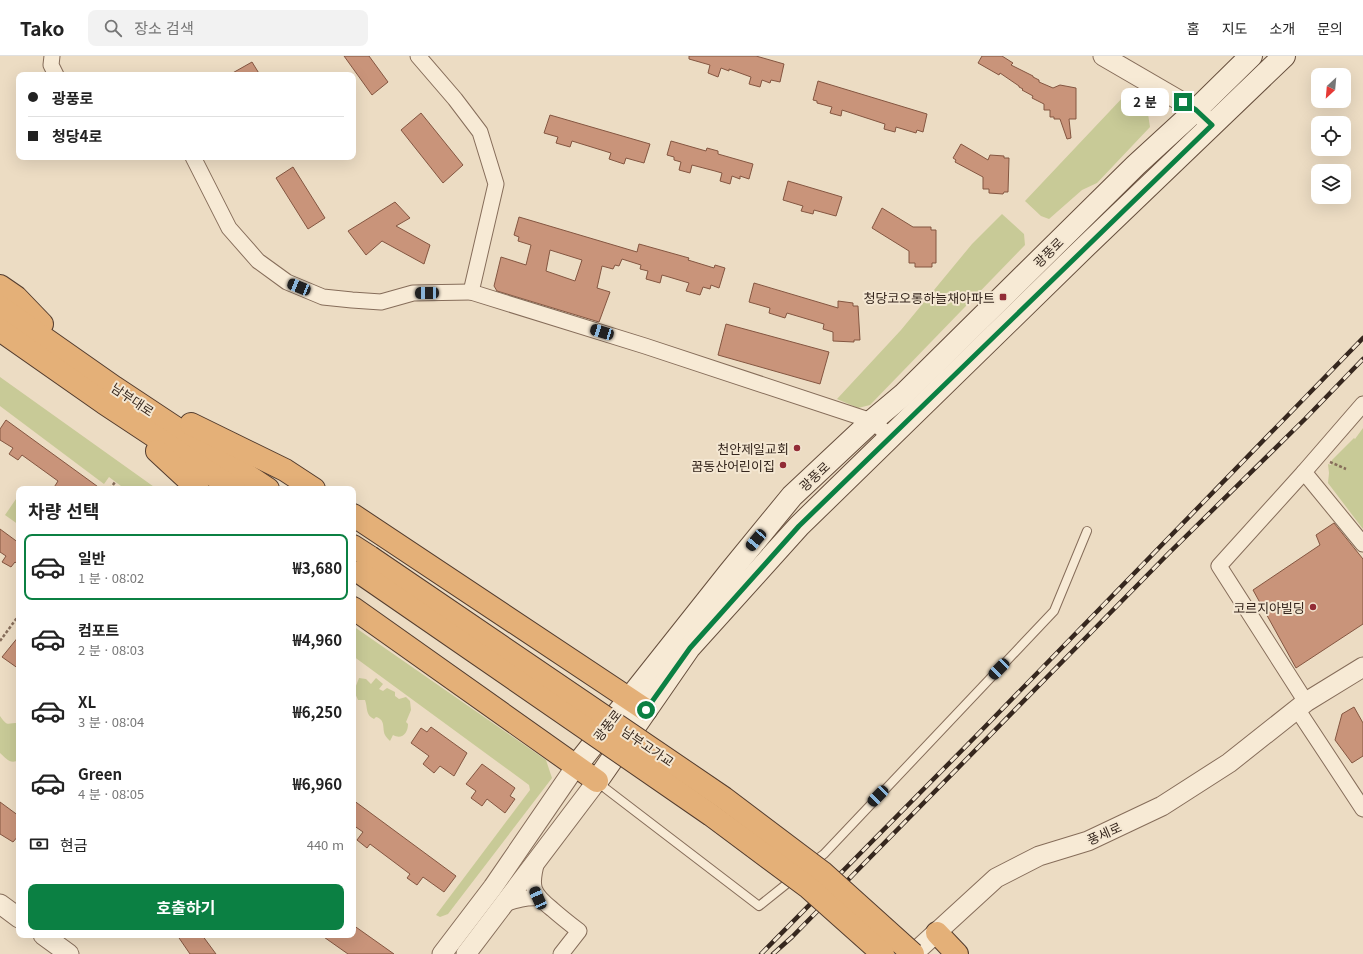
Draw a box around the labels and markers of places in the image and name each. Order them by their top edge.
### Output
place label: 청당코오롱하늘채아파트 [863,288,995,307]
marker: 청당코오롱하늘채아파트 [998,292,1008,302]
place label: 천안제일교회 [717,439,789,458]
marker: 천안제일교회 [792,443,802,453]
place label: 꿈동산어린이집 [691,456,775,475]
marker: 꿈동산어린이집 [778,460,788,470]
place label: 코르지아빌딩 [1233,598,1305,617]
marker: 코르지아빌딩 [1308,602,1318,612]

